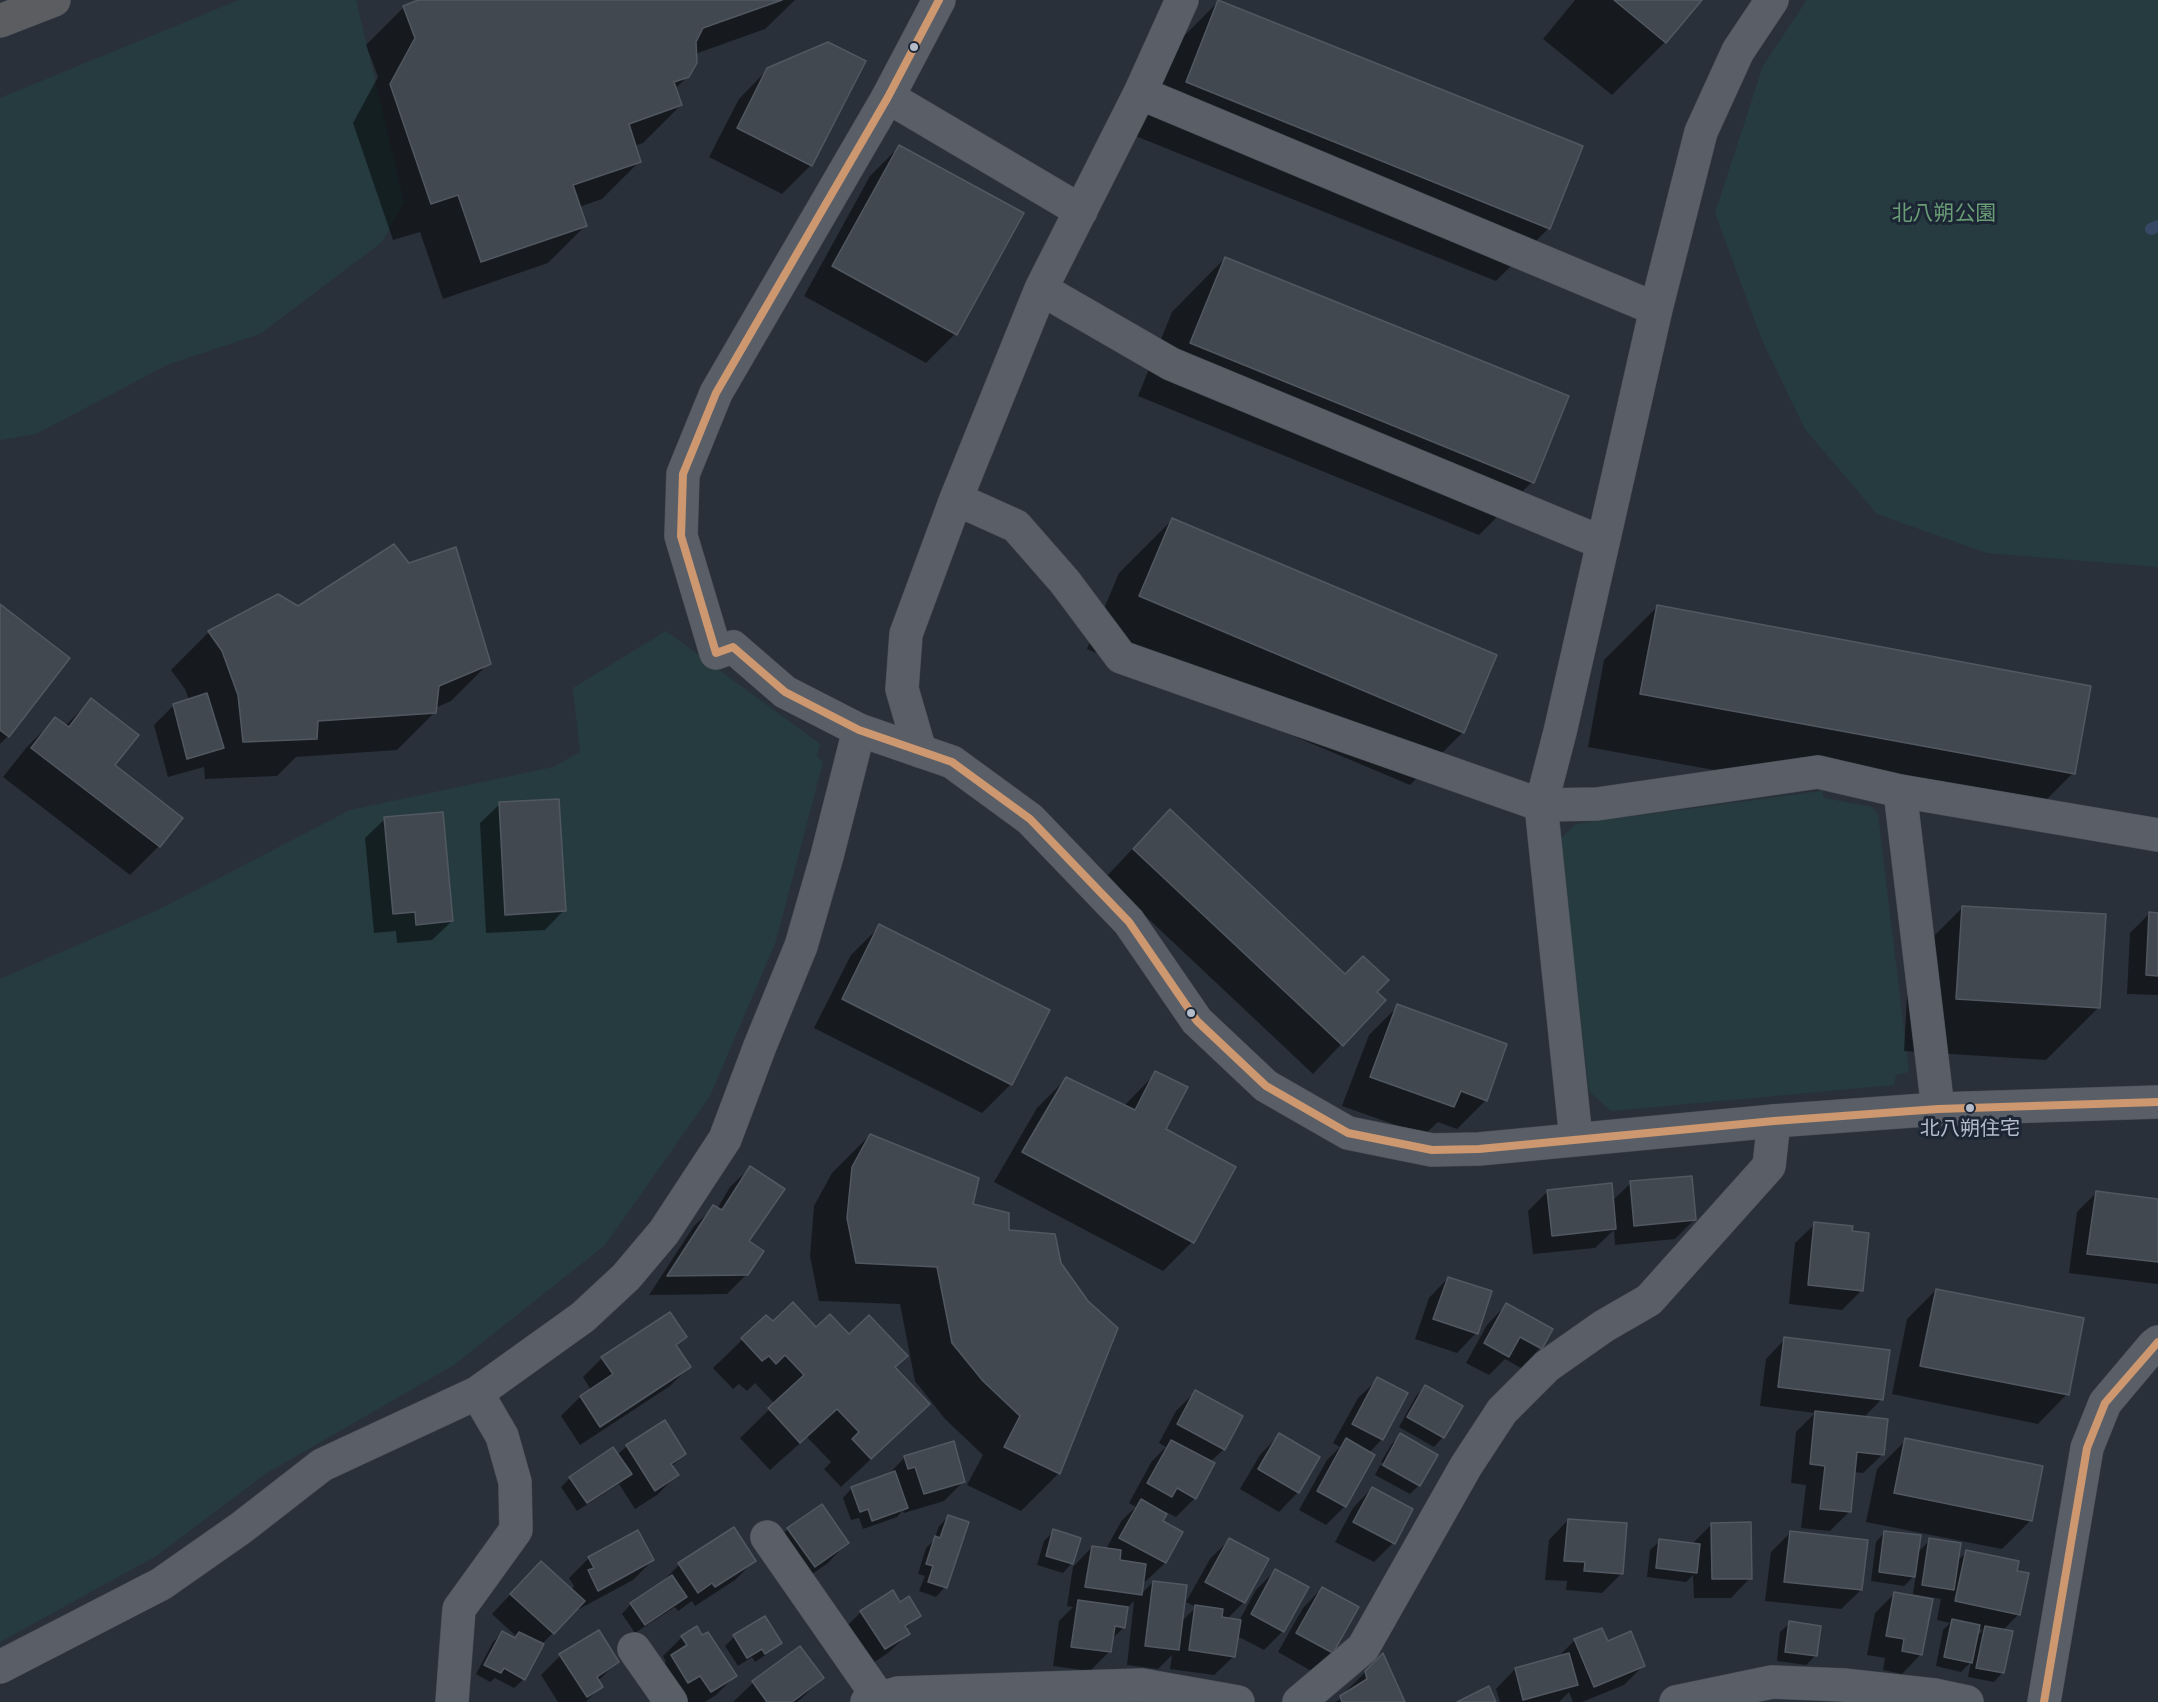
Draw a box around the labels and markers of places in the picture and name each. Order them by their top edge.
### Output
unlabelled marker [908,41,920,53]
unlabelled marker [1185,1007,1197,1019]
marker: 北八朔住宅 [1964,1102,1976,1114]
place label: 北八朔住宅 [1920,1117,2020,1141]

